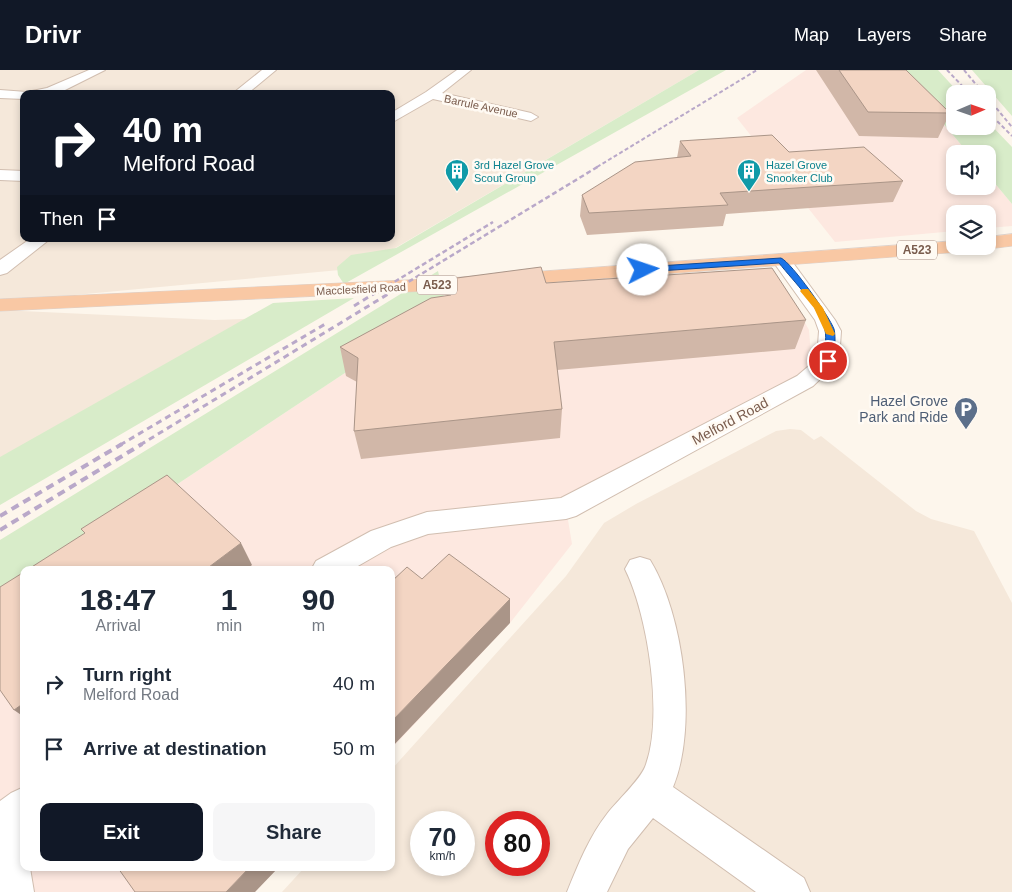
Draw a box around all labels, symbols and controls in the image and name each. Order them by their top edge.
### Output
text: Drivr [25,21,81,48]
text: Map [794,25,829,45]
text: Layers [857,25,911,45]
text: Share [939,25,987,45]
north arrow [946,85,996,135]
map controls [946,85,996,255]
street label: Barrule Avenue [443,92,519,120]
icon: right [40,110,105,175]
text: 40 m [123,110,203,149]
button: sound [946,145,996,195]
text: Melford Road [123,151,255,176]
building icon: 3rd Hazel Grove Scout Group [444,158,470,192]
building icon: Hazel Grove Snooker Club [736,158,762,192]
place label: 3rd Hazel Grove Scout Group [474,159,554,184]
place label: Hazel Grove Snooker Club [766,159,833,184]
icon: arrive [93,205,121,233]
button: layers [946,205,996,255]
text: Then [40,208,83,229]
road number: A523 [897,240,937,260]
position arrow [616,243,668,295]
road number: A523 [417,276,457,294]
street label: Macclesfield Road [316,281,406,297]
pin [807,340,849,382]
icon: arrive [814,347,842,375]
place label: Hazel Grove Park and Ride [859,393,948,425]
street label: Melford Road [689,394,771,448]
parking icon: Hazel Grove Park and Ride [953,396,979,430]
text: 18:47 [80,583,157,616]
text: 1 [221,583,238,616]
text: 90 [302,583,335,616]
text: Arrival [95,617,141,634]
text: min [216,617,242,634]
text: m [312,617,325,634]
text: Turn right [83,664,171,685]
icon: right [40,670,68,698]
text: 40 m [333,673,375,694]
text: Melford Road [83,686,179,703]
icon: arrive [40,735,68,763]
text: Arrive at destination [83,738,267,759]
text: 50 m [333,738,375,759]
button: Exit [40,803,203,861]
button: Share [213,803,375,861]
speed limit sign: 80 [485,811,550,876]
text: 70 [429,823,456,851]
text: km/h [429,849,456,863]

